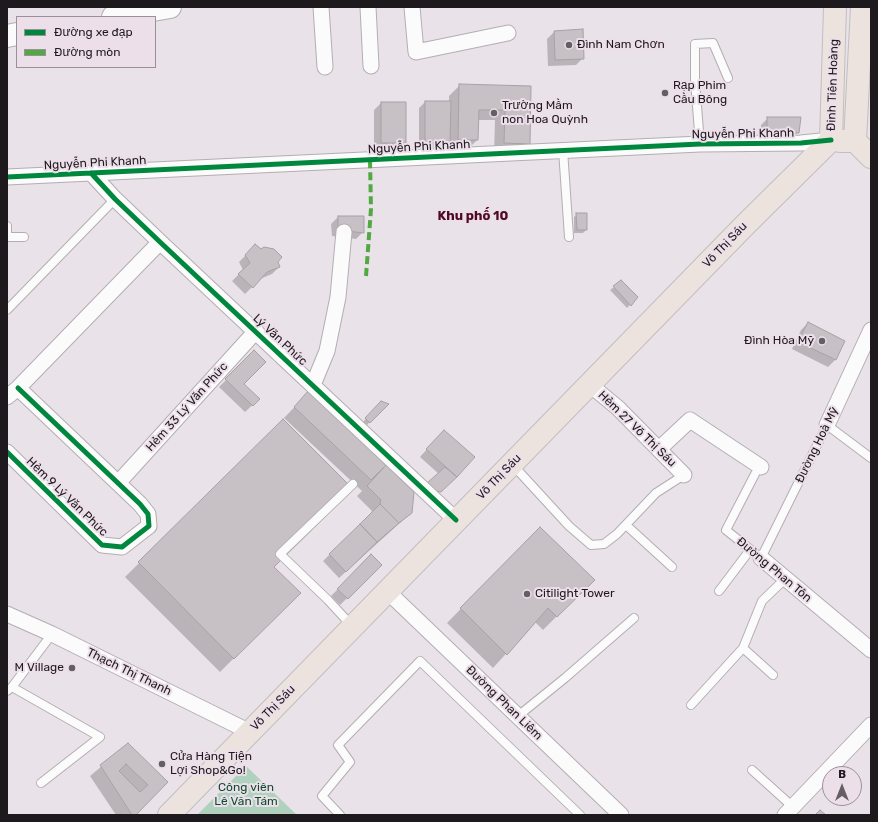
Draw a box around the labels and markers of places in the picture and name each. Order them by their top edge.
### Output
place label: Đình Nam Chơn [577,38,665,52]
marker: Đình Nam Chơn [564,40,574,50]
place label: Rạp Phim Cầu Bông [673,79,727,107]
marker: Rạp Phim Cầu Bông [660,88,670,98]
place label: Trường Mầm non Hoa Quỳnh [502,99,588,127]
marker: Trường Mầm non Hoa Quỳnh [489,108,499,118]
place label: Đình Hòa Mỹ [744,334,814,348]
marker: Đình Hòa Mỹ [817,336,827,346]
place label: Citilight Tower [535,587,615,601]
marker: Citilight Tower [522,589,532,599]
place label: M Village [14,661,64,675]
marker: M Village [67,663,77,673]
place label: Cửa Hàng Tiện Lợi Shop&Go! [170,750,252,778]
marker: Cửa Hàng Tiện Lợi Shop&Go! [157,759,167,769]

